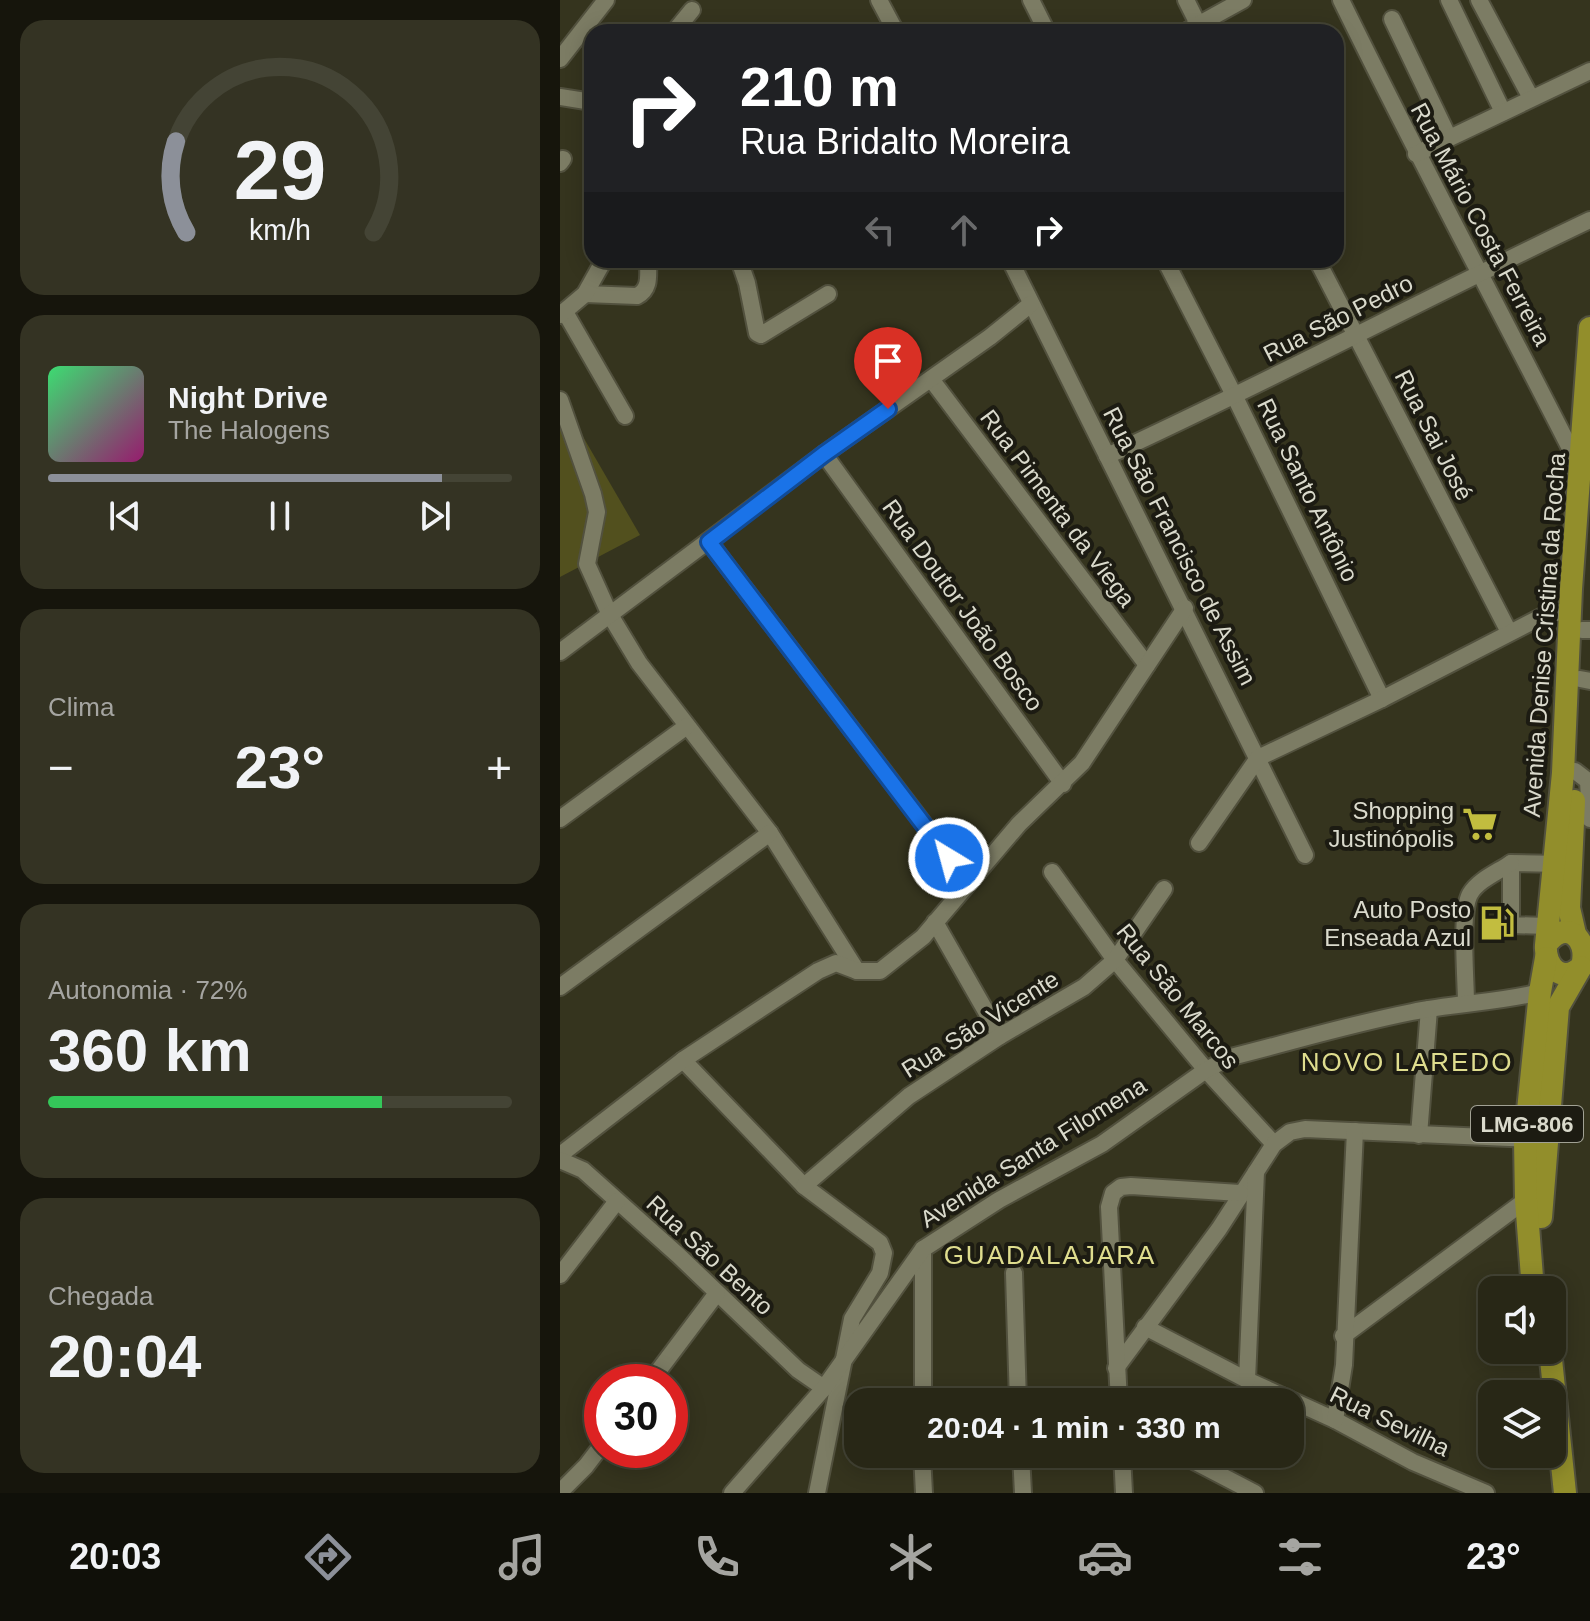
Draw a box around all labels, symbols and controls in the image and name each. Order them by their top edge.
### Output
text: 210 m [740,55,899,118]
icon: right [608,56,712,160]
street label: Rua Mário Costa Ferreira [1406,98,1557,350]
text: Rua Bridalto Moreira [740,121,1070,162]
text: 29 [234,124,326,217]
icon: left [858,208,902,252]
icon: ahead [942,208,986,252]
icon: right [1026,208,1070,252]
text: km/h [249,214,311,246]
street label: Rua São Pedro [1259,269,1417,367]
pin [854,327,922,409]
icon: arrive [866,339,910,383]
street label: Rua Sai José [1390,365,1478,505]
text: Night Drive [168,381,328,414]
street label: Rua Santo Antônio [1252,394,1364,586]
street label: Rua São Francisco de Assim [1098,403,1262,689]
street label: Rua Pimenta da Viega [975,404,1141,612]
text: The Halogens [168,415,330,445]
street label: Avenida Denise Cristina da Rocha [1518,451,1570,818]
icon: previous [103,494,147,538]
icon: pause [258,494,302,538]
icon: next [413,494,457,538]
street label: Rua Doutor João Bosco [877,494,1049,716]
text: Clima [48,692,114,722]
text: 23° [235,734,325,801]
text: − [48,743,74,792]
text: + [486,743,512,792]
place label: Shopping Justinópolis [1329,797,1454,852]
supermarket icon: Shopping Justinópolis [1461,805,1499,843]
position arrow [907,816,991,900]
place label: Auto Posto Enseada Azul [1324,896,1471,951]
fuel station icon: Auto Posto Enseada Azul [1478,904,1516,942]
street label: Rua São Marcos [1111,918,1245,1074]
street label: Rua São Vicente [897,965,1063,1083]
text: Autonomia · 72% [48,975,247,1005]
text: 360 km [48,1017,252,1084]
district label: NOVO LAREDO [1301,1047,1513,1077]
street label: Avenida Santa Filomena [915,1071,1151,1233]
road number: LMG-806 [1471,1106,1583,1142]
street label: Rua São Bento [641,1190,779,1320]
district label: GUADALAJARA [944,1240,1156,1270]
map controls [1478,1276,1566,1468]
button: sound [1478,1276,1566,1364]
text: Chegada [48,1281,154,1311]
text: 20:04 [48,1323,201,1390]
speed limit sign: 30 [584,1364,688,1468]
street label: Rua Sevilha [1326,1380,1455,1462]
button: layers [1478,1380,1566,1468]
text: 20:04 · 1 min · 330 m [927,1411,1221,1444]
icon: directions [300,1529,356,1585]
icon: music [494,1529,550,1585]
icon: phone [689,1529,745,1585]
icon: climate [883,1529,939,1585]
icon: car [1077,1529,1133,1585]
icon: filters [1272,1529,1328,1585]
text: 20:03 [69,1536,161,1577]
text: 23° [1466,1536,1521,1577]

